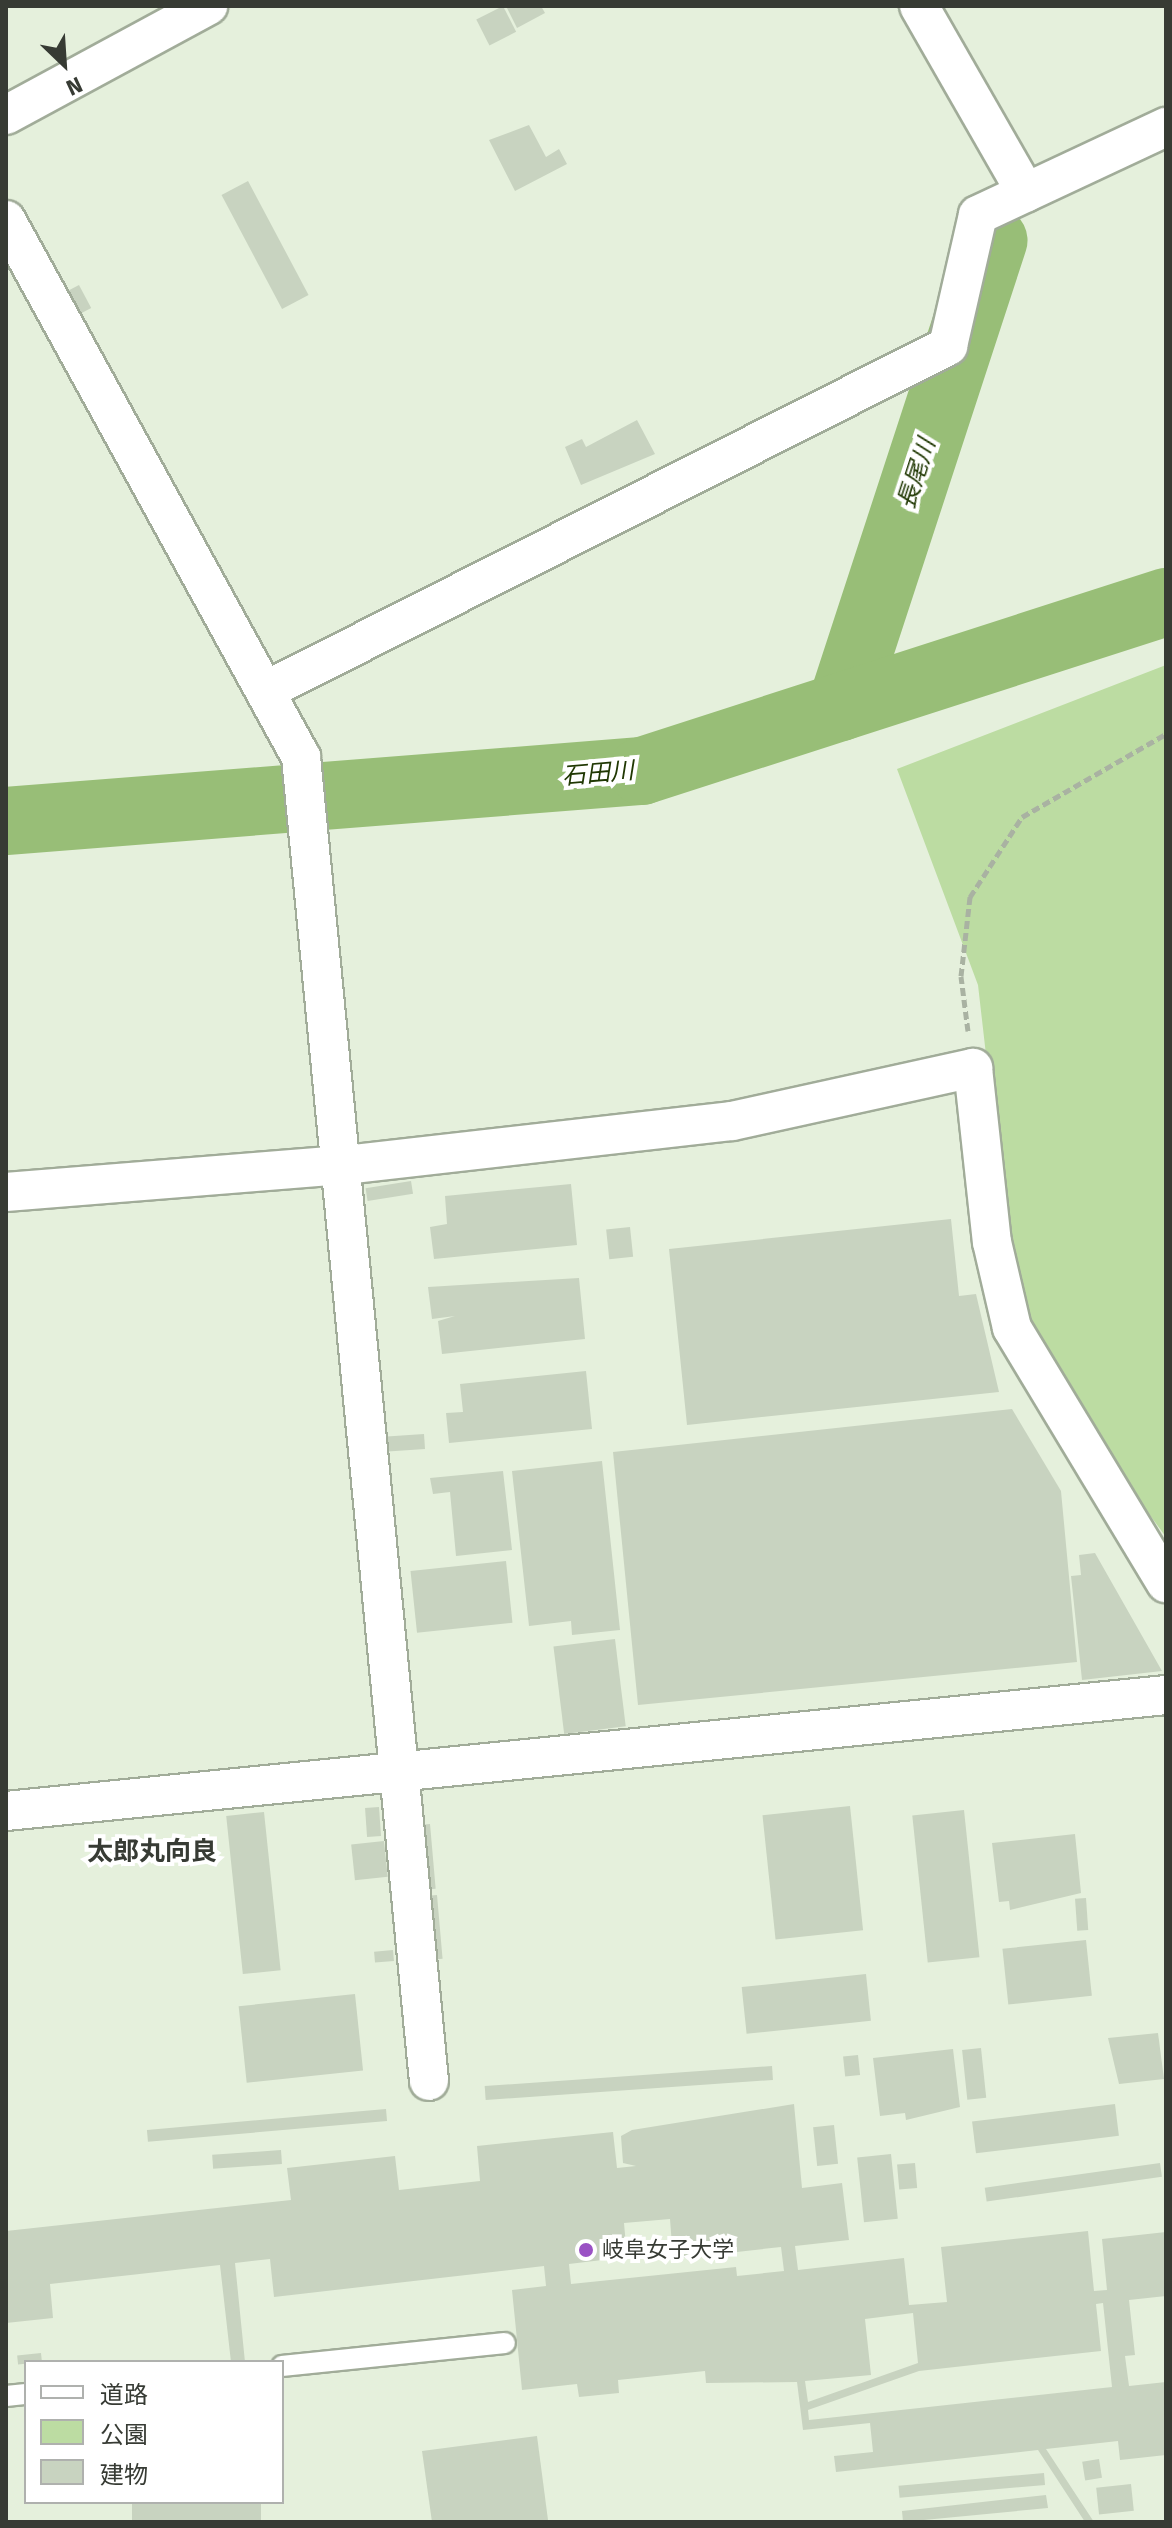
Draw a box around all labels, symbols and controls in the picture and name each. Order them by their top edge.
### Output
north arrow [24,24,104,104]
text: N [62,71,87,102]
water label: 長尾川 [892,435,942,513]
water label: 石田川 [561,757,635,791]
district label: 太郎丸向良 [87,1836,217,1868]
place label: 岐阜女子大学 [602,2237,734,2263]
marker: 岐阜女子大学 [577,2241,595,2259]
legend [24,2360,284,2504]
text: 道路 [100,2381,148,2409]
text: 公園 [100,2421,148,2449]
text: 建物 [100,2461,148,2489]

